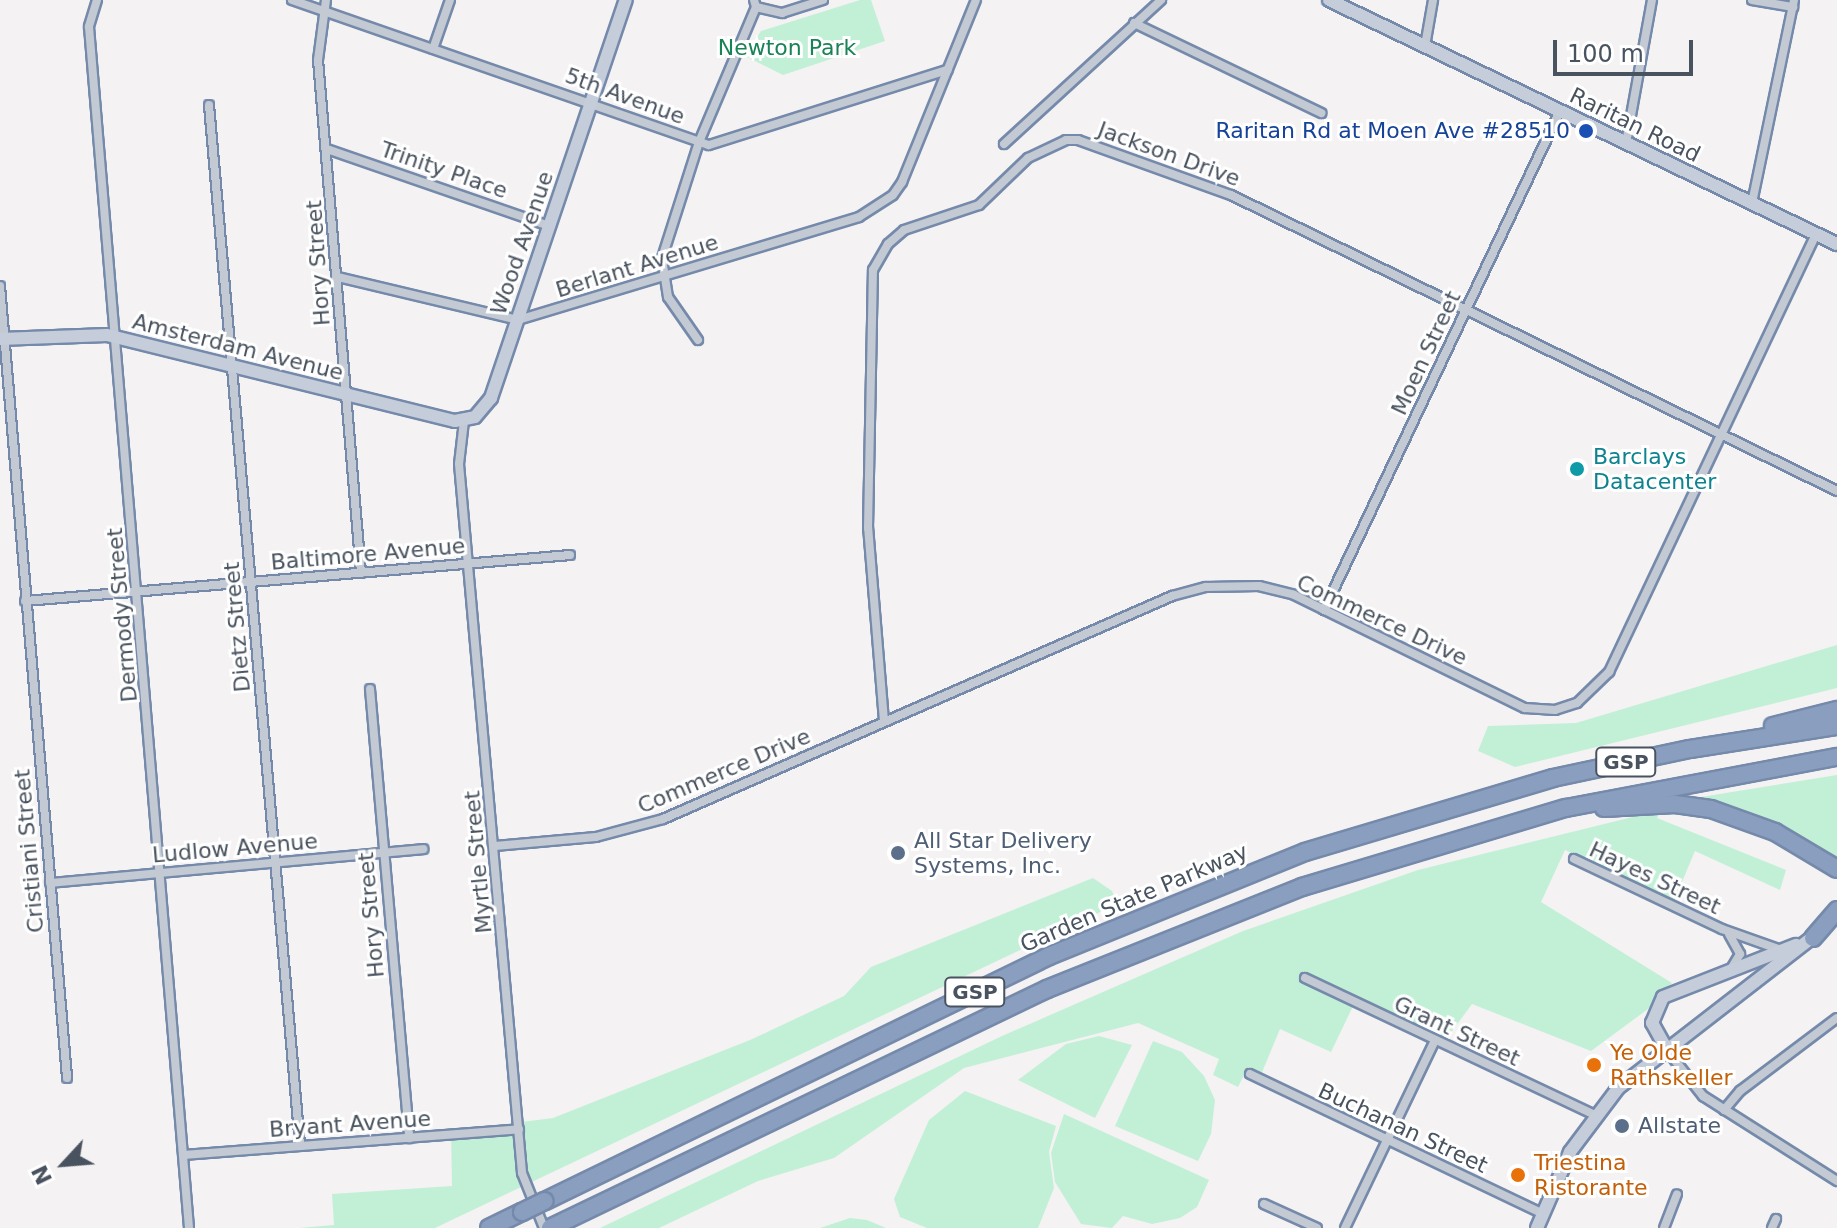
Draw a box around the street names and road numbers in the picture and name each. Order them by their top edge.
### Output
street label: 5th Avenue [562,62,688,130]
street label: Raritan Road [1566,82,1704,168]
street label: Jackson Drive [1094,116,1244,192]
street label: Trinity Place [377,136,511,204]
street label: Wood Avenue [485,168,559,318]
street label: Hory Street [300,199,336,327]
street label: Berlant Avenue [553,229,721,303]
street label: Moen Street [1386,287,1466,419]
street label: Amsterdam Avenue [130,308,346,386]
street label: Dermody Street [101,527,143,703]
street label: Baltimore Avenue [270,532,466,576]
street label: Dietz Street [218,561,256,693]
street label: Commerce Drive [1293,569,1471,671]
street label: Commerce Drive [634,723,814,819]
road number: GSP [1594,746,1658,778]
street label: Cristiani Street [9,768,49,934]
street label: Myrtle Street [459,790,497,934]
street label: Ludlow Avenue [151,828,319,868]
street label: Hayes Street [1585,836,1725,920]
street label: Garden State Parkway [1016,838,1252,958]
street label: Hory Street [352,851,390,979]
road number: GSP [943,976,1007,1008]
street label: Grant Street [1390,990,1524,1072]
street label: Buchanan Street [1314,1077,1492,1179]
street label: Bryant Avenue [268,1105,432,1143]

